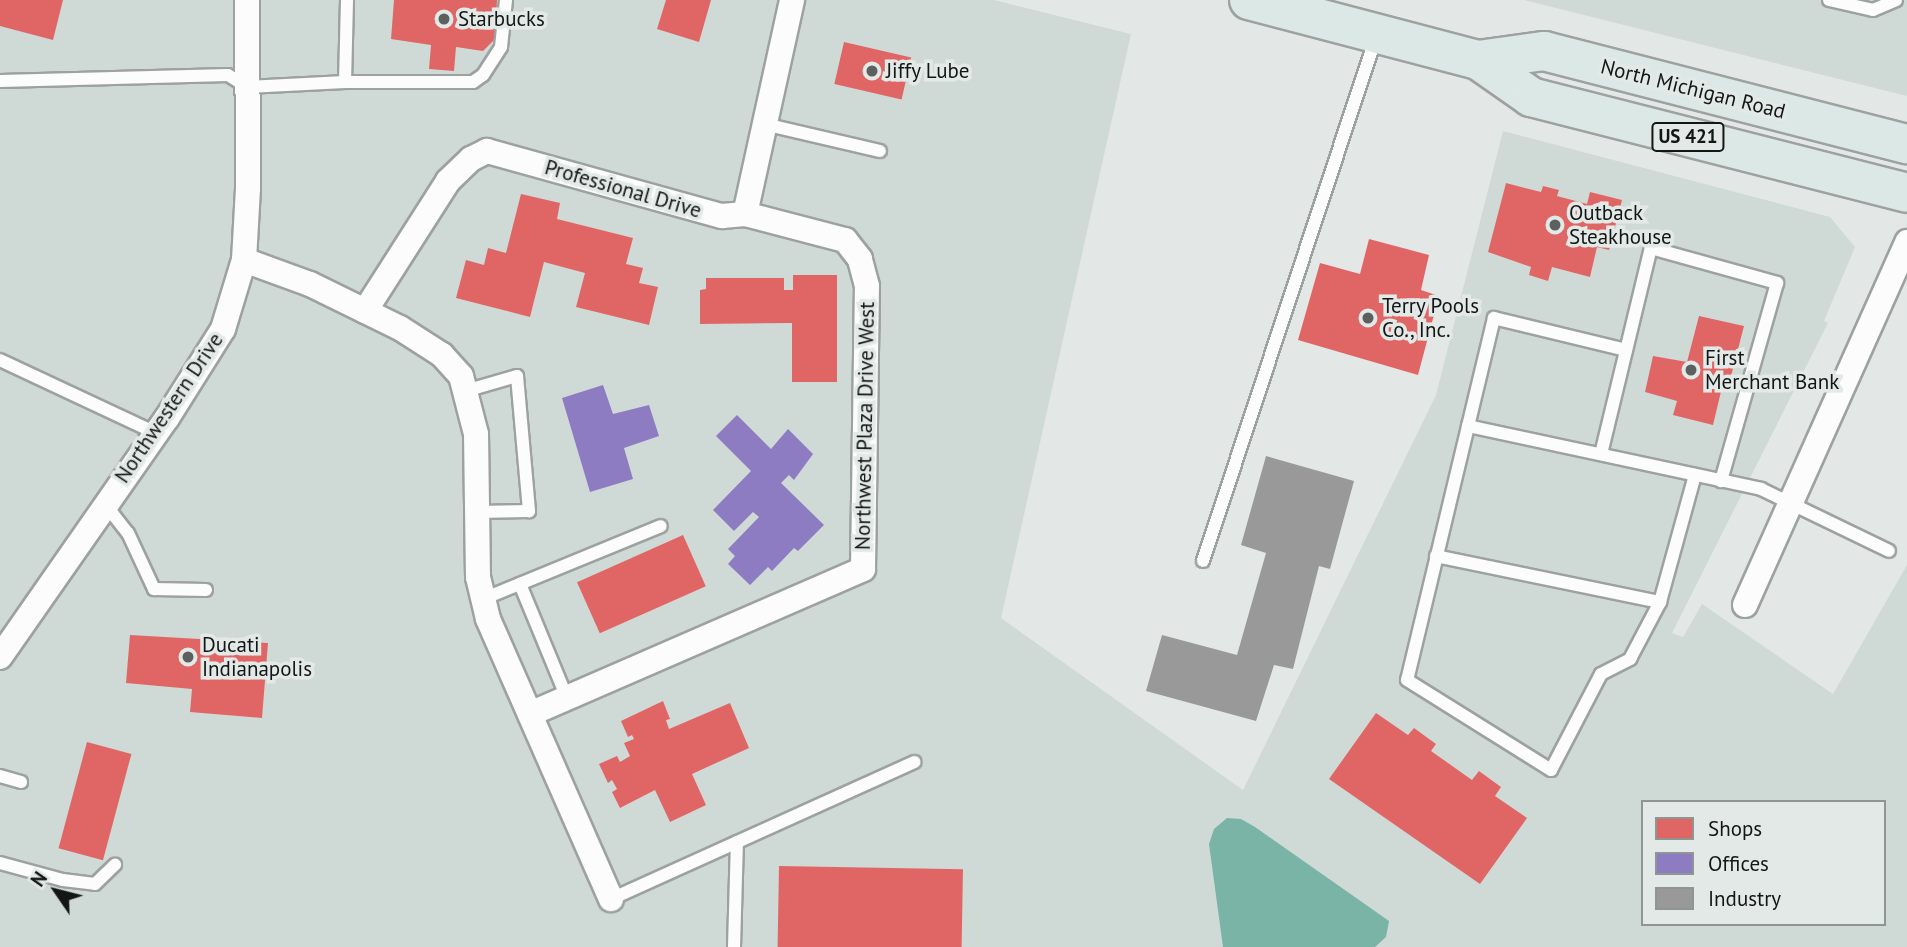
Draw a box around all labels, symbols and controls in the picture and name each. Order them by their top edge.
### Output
place label: Starbucks [458,6,545,32]
marker: Starbucks [436,11,452,27]
street label: North Michigan Road [1598,54,1788,124]
place label: Jiffy Lube [886,58,970,84]
marker: Jiffy Lube [864,63,880,79]
road number: US 421 [1651,122,1725,153]
street label: Professional Drive [542,155,704,223]
place label: Outback Steakhouse [1569,200,1672,250]
marker: Outback Steakhouse [1547,217,1563,233]
place label: Terry Pools Co., Inc. [1382,293,1480,343]
street label: Northwest Plaza Drive West [850,301,880,551]
marker: Terry Pools Co., Inc. [1360,310,1376,326]
street label: Northwestern Drive [110,328,228,488]
place label: First Merchant Bank [1705,345,1839,395]
marker: First Merchant Bank [1683,362,1699,378]
place label: Ducati Indianapolis [202,632,312,682]
marker: Ducati Indianapolis [180,649,196,665]
legend [1641,800,1886,926]
text: Shops [1708,815,1762,842]
text: Offices [1708,850,1769,877]
north arrow [21,856,91,926]
text: N [25,867,52,891]
text: Industry [1708,885,1781,912]

